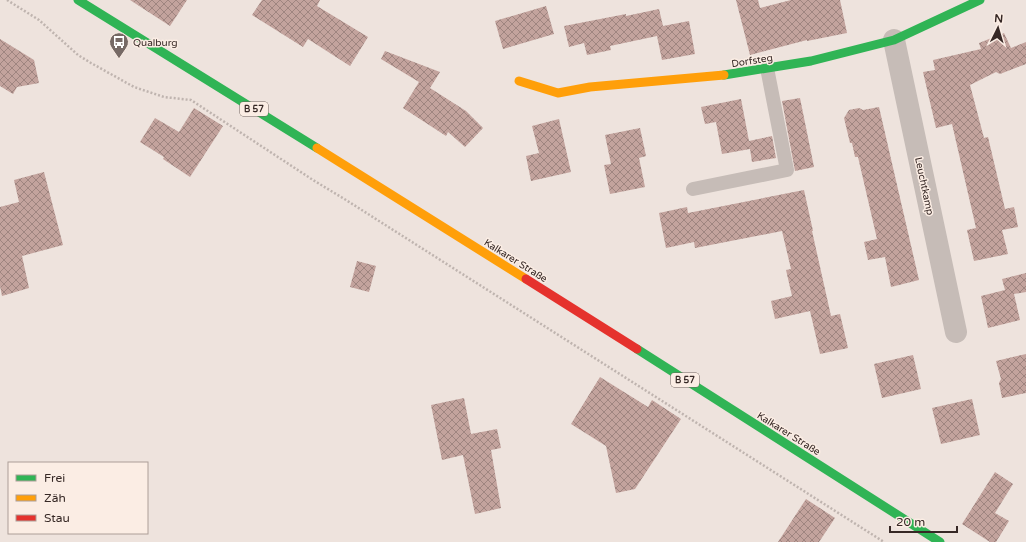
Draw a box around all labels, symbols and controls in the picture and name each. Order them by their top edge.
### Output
north arrow [978,8,1018,48]
text: N [994,12,1004,25]
bus stop icon: Qualburg [108,31,130,59]
place label: Qualburg [133,37,178,49]
street label: Dorfsteg [731,52,774,70]
road number: B 57 [240,102,268,116]
street label: Leuchtkamp [912,156,936,216]
street label: Kalkarer Straße [482,237,550,285]
road number: B 57 [671,373,699,387]
street label: Kalkarer Straße [755,410,823,458]
legend [8,462,148,534]
text: Frei [44,471,65,485]
text: Zäh [44,491,66,505]
scale bar [890,508,957,534]
text: Stau [44,511,70,525]
text: 20 m [896,515,925,529]

